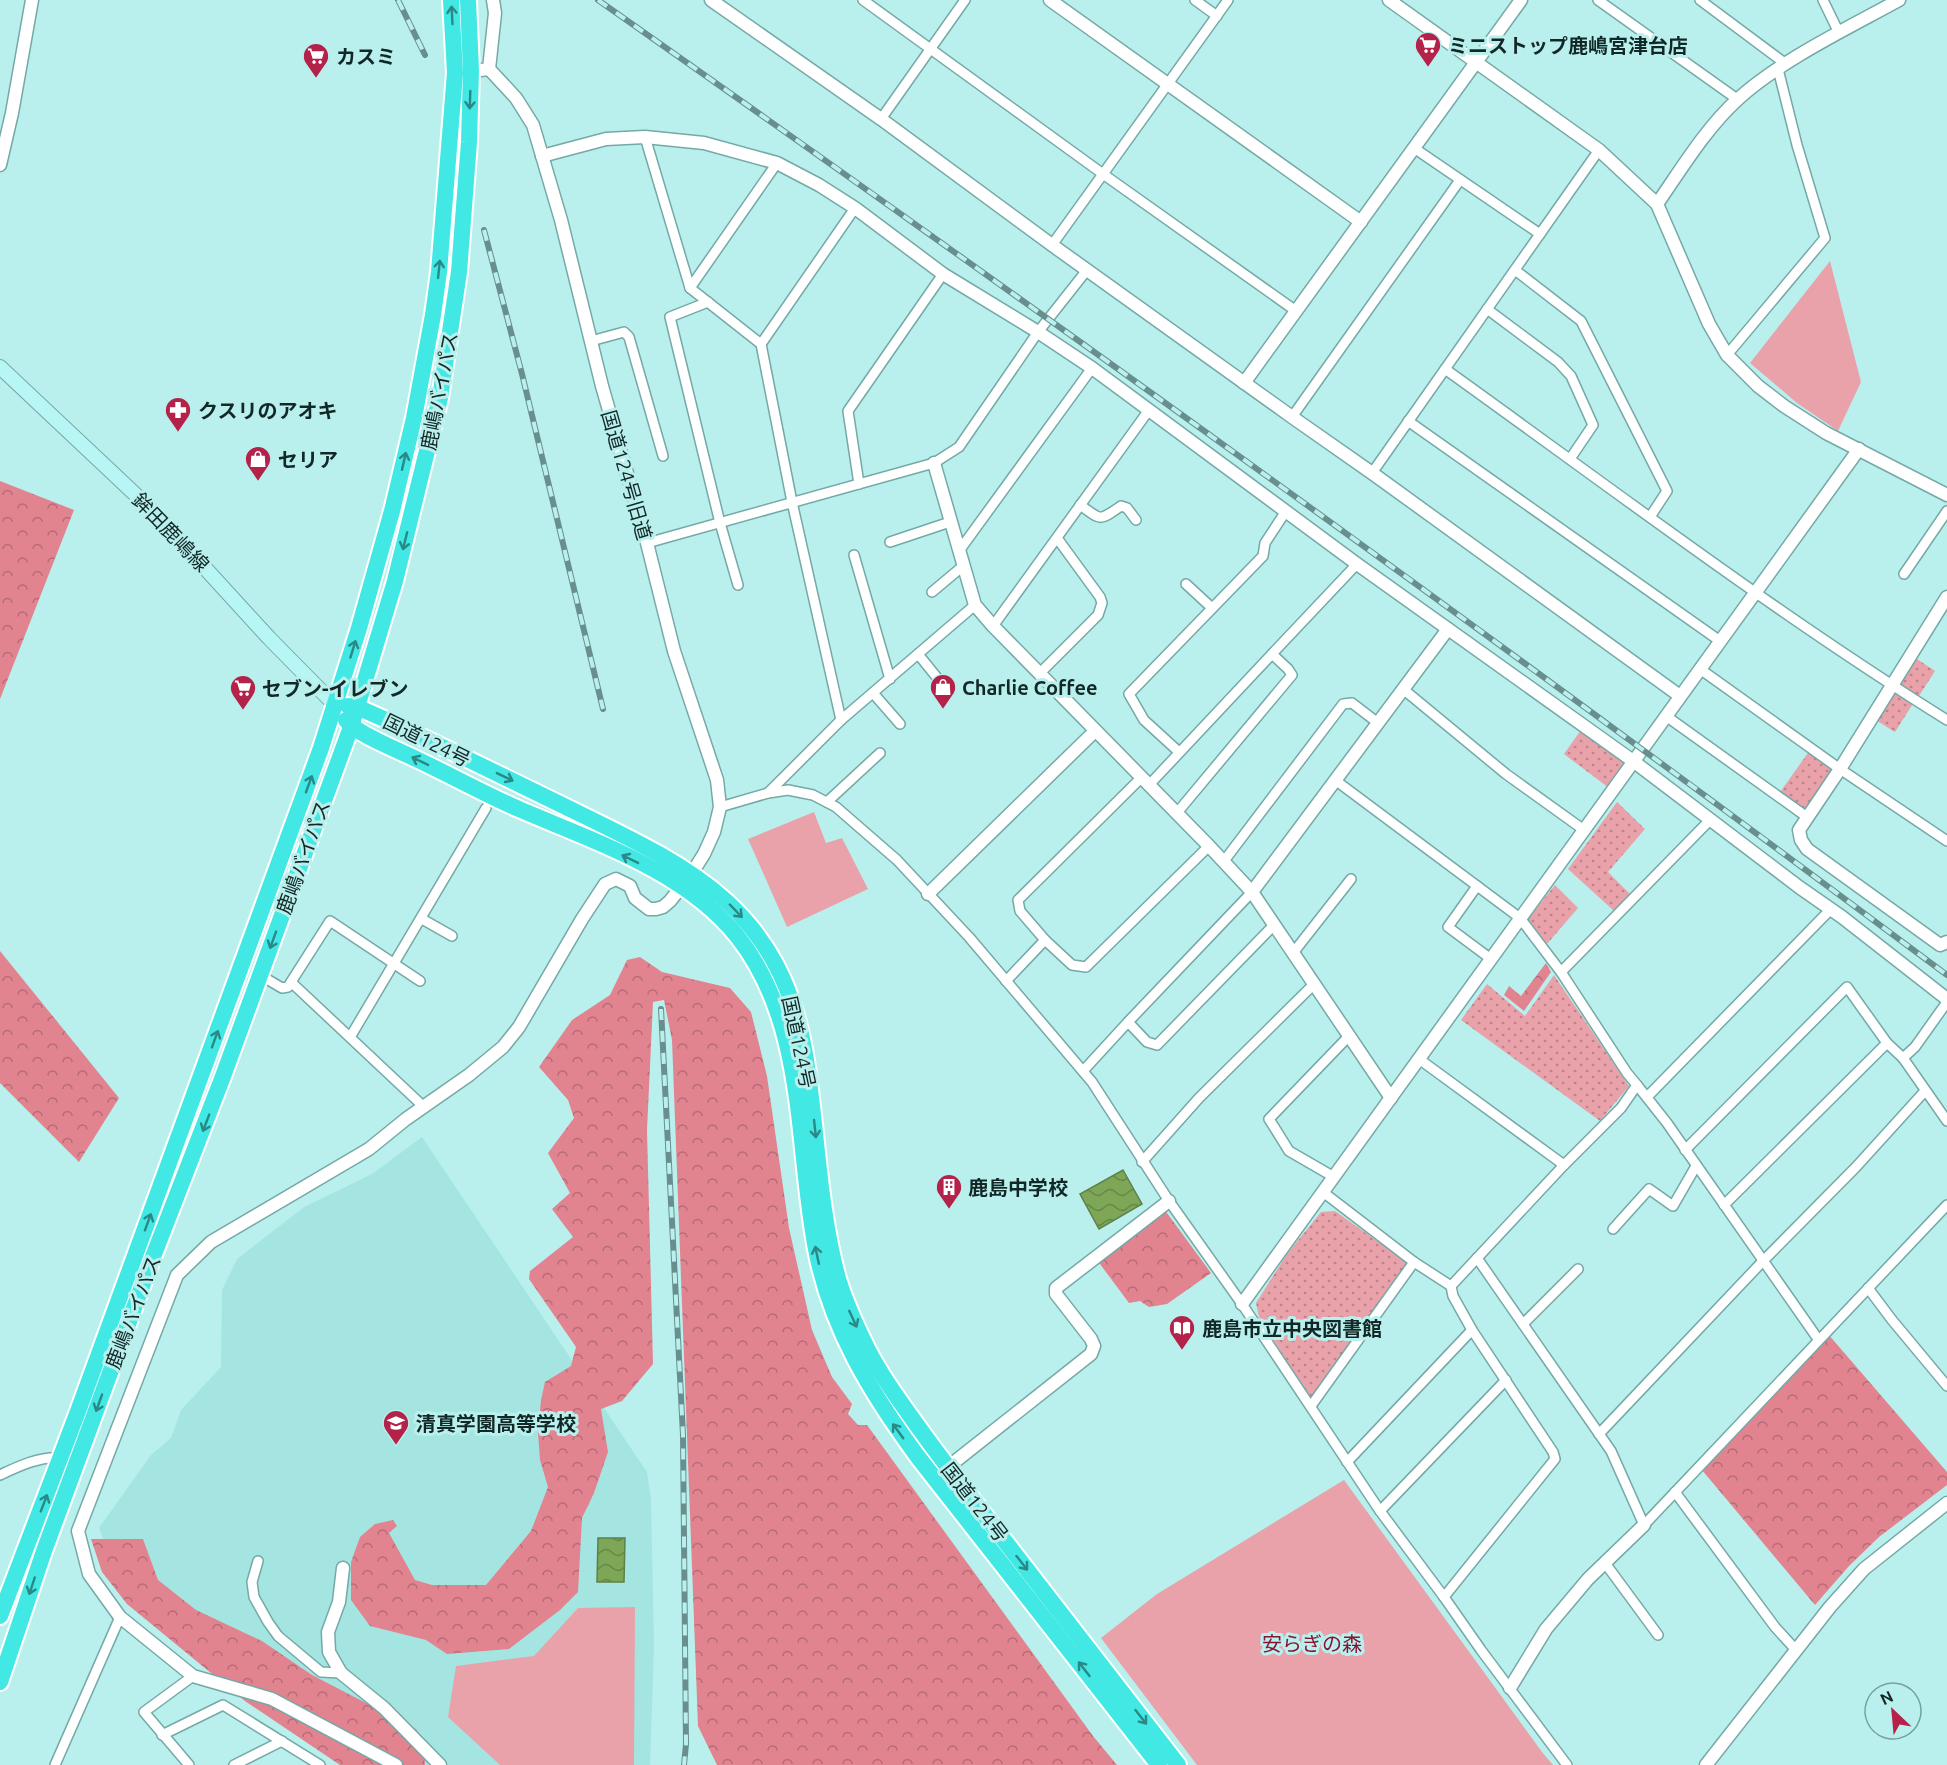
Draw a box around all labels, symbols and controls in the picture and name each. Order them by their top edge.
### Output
one-way arrow [446,6,457,26]
supermarket icon: ミニストップ鹿嶋宮津台店 [1413,30,1443,68]
place label: ミニストップ鹿嶋宮津台店 [1448,34,1688,57]
supermarket icon: カスミ [301,41,331,79]
place label: カスミ [336,45,396,68]
one-way arrow [465,90,476,110]
one-way arrow [434,260,445,279]
street label: 鹿嶋バイパス [416,330,462,452]
pharmacy icon: クスリのアオキ [163,395,193,433]
place label: クスリのアオキ [198,399,337,422]
street label: 国道124号旧道 [597,408,657,542]
shop icon: セリア [243,444,273,482]
place label: セリア [278,448,338,471]
one-way arrow [399,452,411,471]
street label: 鉾田鹿嶋線 [128,488,214,576]
one-way arrow [399,532,411,551]
one-way arrow [348,640,359,659]
shop icon: Charlie Coffee [928,672,958,710]
supermarket icon: セブン-イレブン [228,673,258,711]
place label: Charlie Coffee [962,676,1097,699]
place label: セブン-イレブン [262,677,409,700]
street label: 国道124号 [380,709,474,771]
one-way arrow [411,754,429,766]
one-way arrow [495,772,513,784]
one-way arrow [304,775,315,794]
street label: 鹿嶋バイパス [272,797,334,917]
one-way arrow [622,852,640,864]
one-way arrow [729,903,743,918]
one-way arrow [267,930,278,949]
street label: 国道124号 [778,994,820,1090]
one-way arrow [211,1030,222,1049]
one-way arrow [199,1113,210,1131]
one-way arrow [809,1118,820,1138]
building icon: 鹿島中学校 [934,1172,964,1210]
place label: 鹿島中学校 [968,1176,1068,1199]
one-way arrow [144,1213,155,1232]
one-way arrow [811,1246,823,1265]
street label: 鹿嶋バイパス [101,1252,165,1372]
one-way arrow [848,1309,860,1327]
library icon: 鹿島市立中央図書館 [1167,1313,1197,1351]
place label: 鹿島市立中央図書館 [1202,1317,1382,1340]
one-way arrow [92,1393,103,1412]
school or university icon: 清真学園高等学校 [381,1408,411,1446]
place label: 清真学園高等学校 [416,1412,576,1435]
one-way arrow [892,1423,905,1439]
street label: 国道124号 [937,1458,1013,1546]
one-way arrow [39,1494,50,1513]
one-way arrow [1016,1554,1028,1570]
one-way arrow [26,1576,37,1595]
park label: 安らぎの森 [1262,1632,1362,1655]
one-way arrow [1078,1661,1091,1677]
north arrow [1863,1681,1923,1741]
text: N [1877,1687,1896,1708]
one-way arrow [1134,1709,1147,1725]

